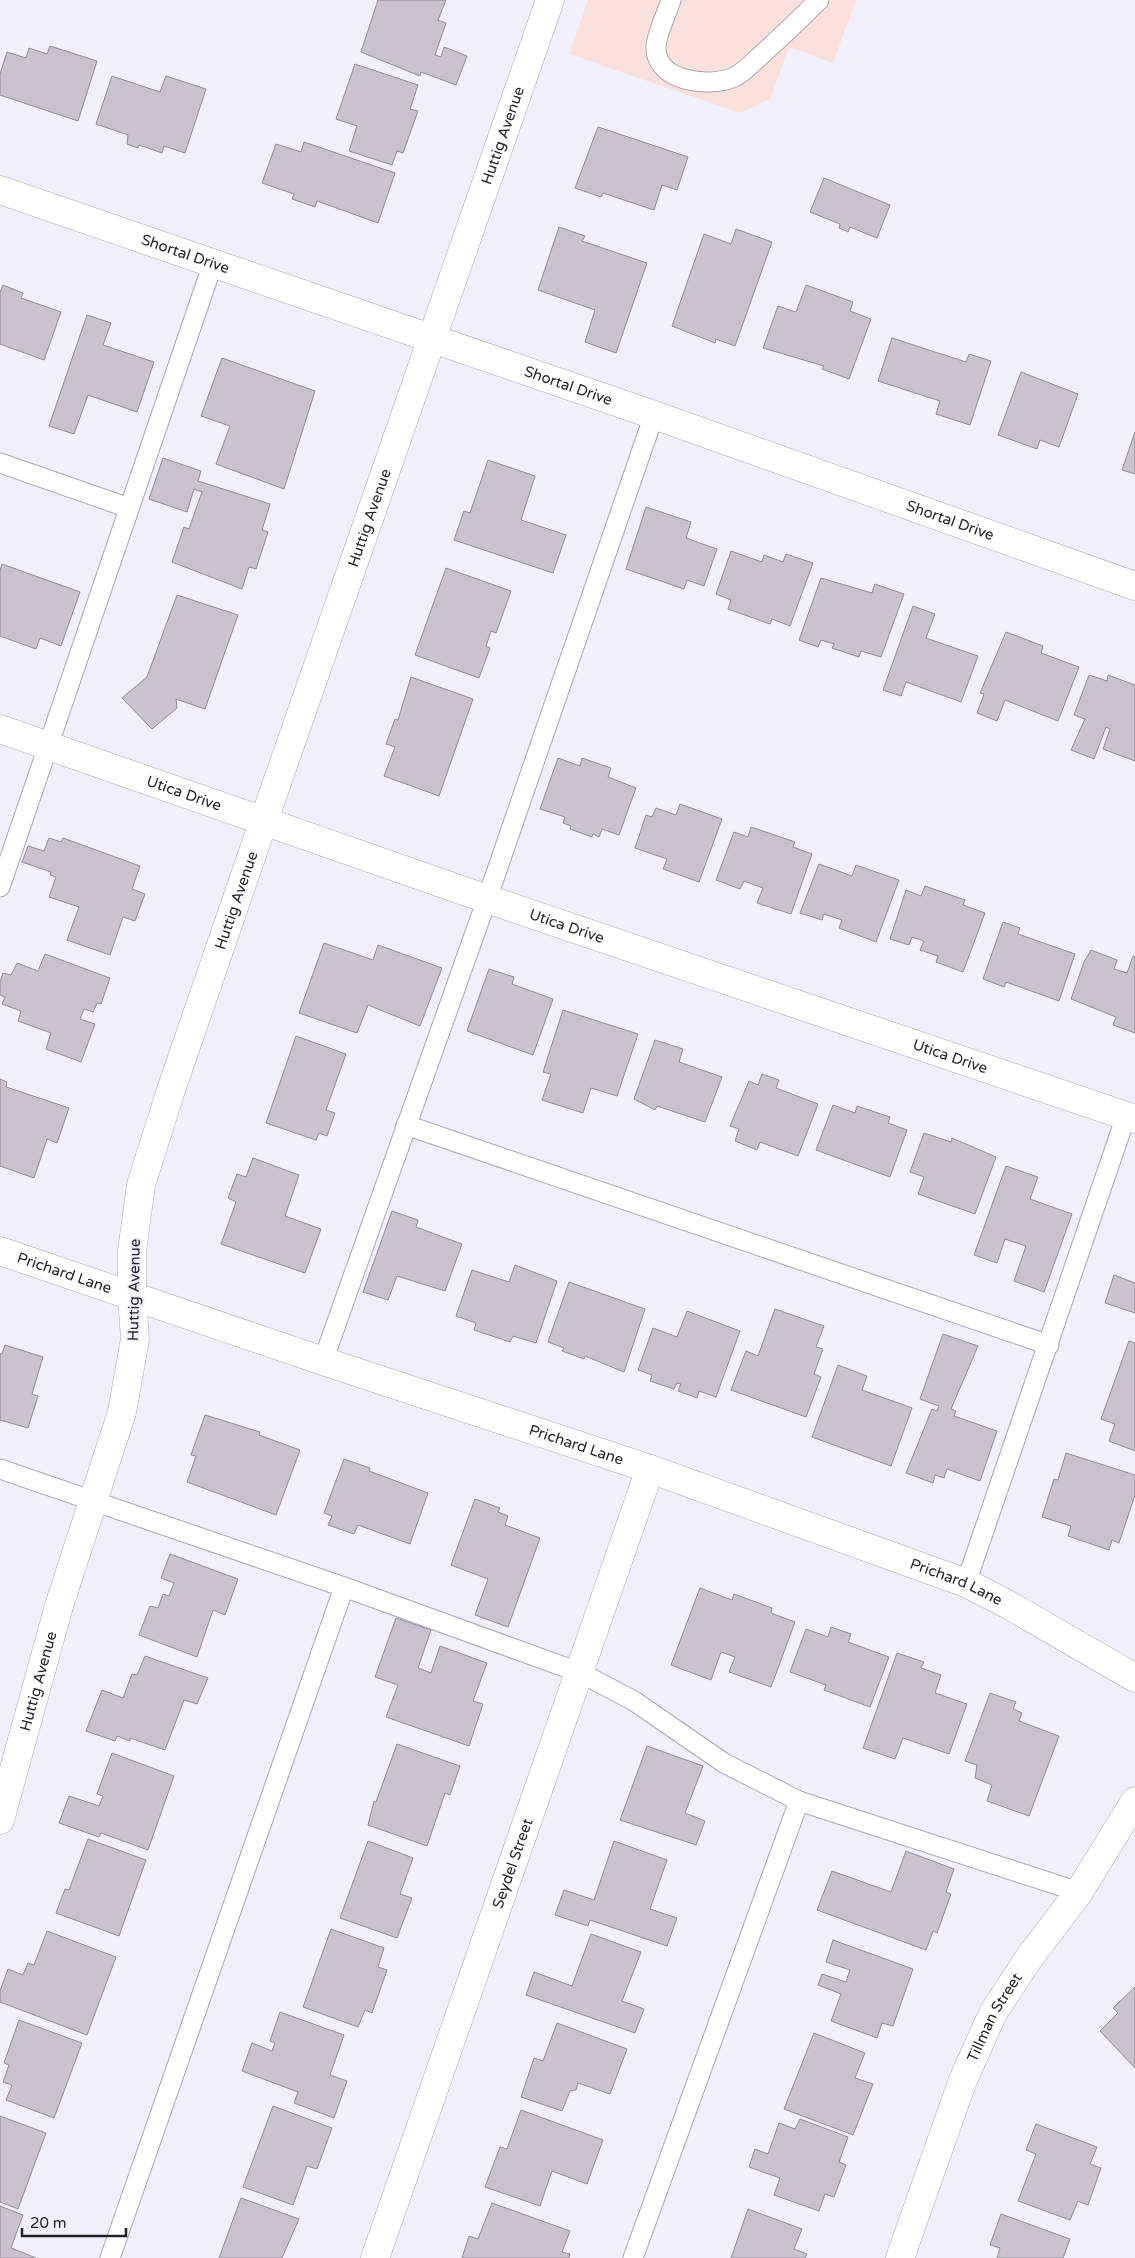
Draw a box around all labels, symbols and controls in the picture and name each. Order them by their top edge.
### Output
street label: Huttig Avenue [477,84,528,187]
street label: Shortal Drive [139,230,232,277]
street label: Shortal Drive [522,362,615,409]
street label: Huttig Avenue [344,466,395,569]
street label: Shortal Drive [904,496,997,544]
street label: Utica Drive [144,772,224,815]
street label: Huttig Avenue [211,849,262,952]
street label: Utica Drive [527,905,607,947]
street label: Utica Drive [910,1035,990,1077]
street label: Huttig Avenue [124,1239,144,1341]
street label: Prichard Lane [15,1248,114,1297]
street label: Prichard Lane [527,1421,626,1469]
street label: Prichard Lane [908,1555,1006,1609]
street label: Huttig Avenue [16,1629,61,1733]
street label: Seydel Street [489,1816,537,1911]
street label: Tillman Street [963,1969,1026,2065]
scale bar [22,2206,126,2238]
text: 20 m [30,2214,67,2232]

